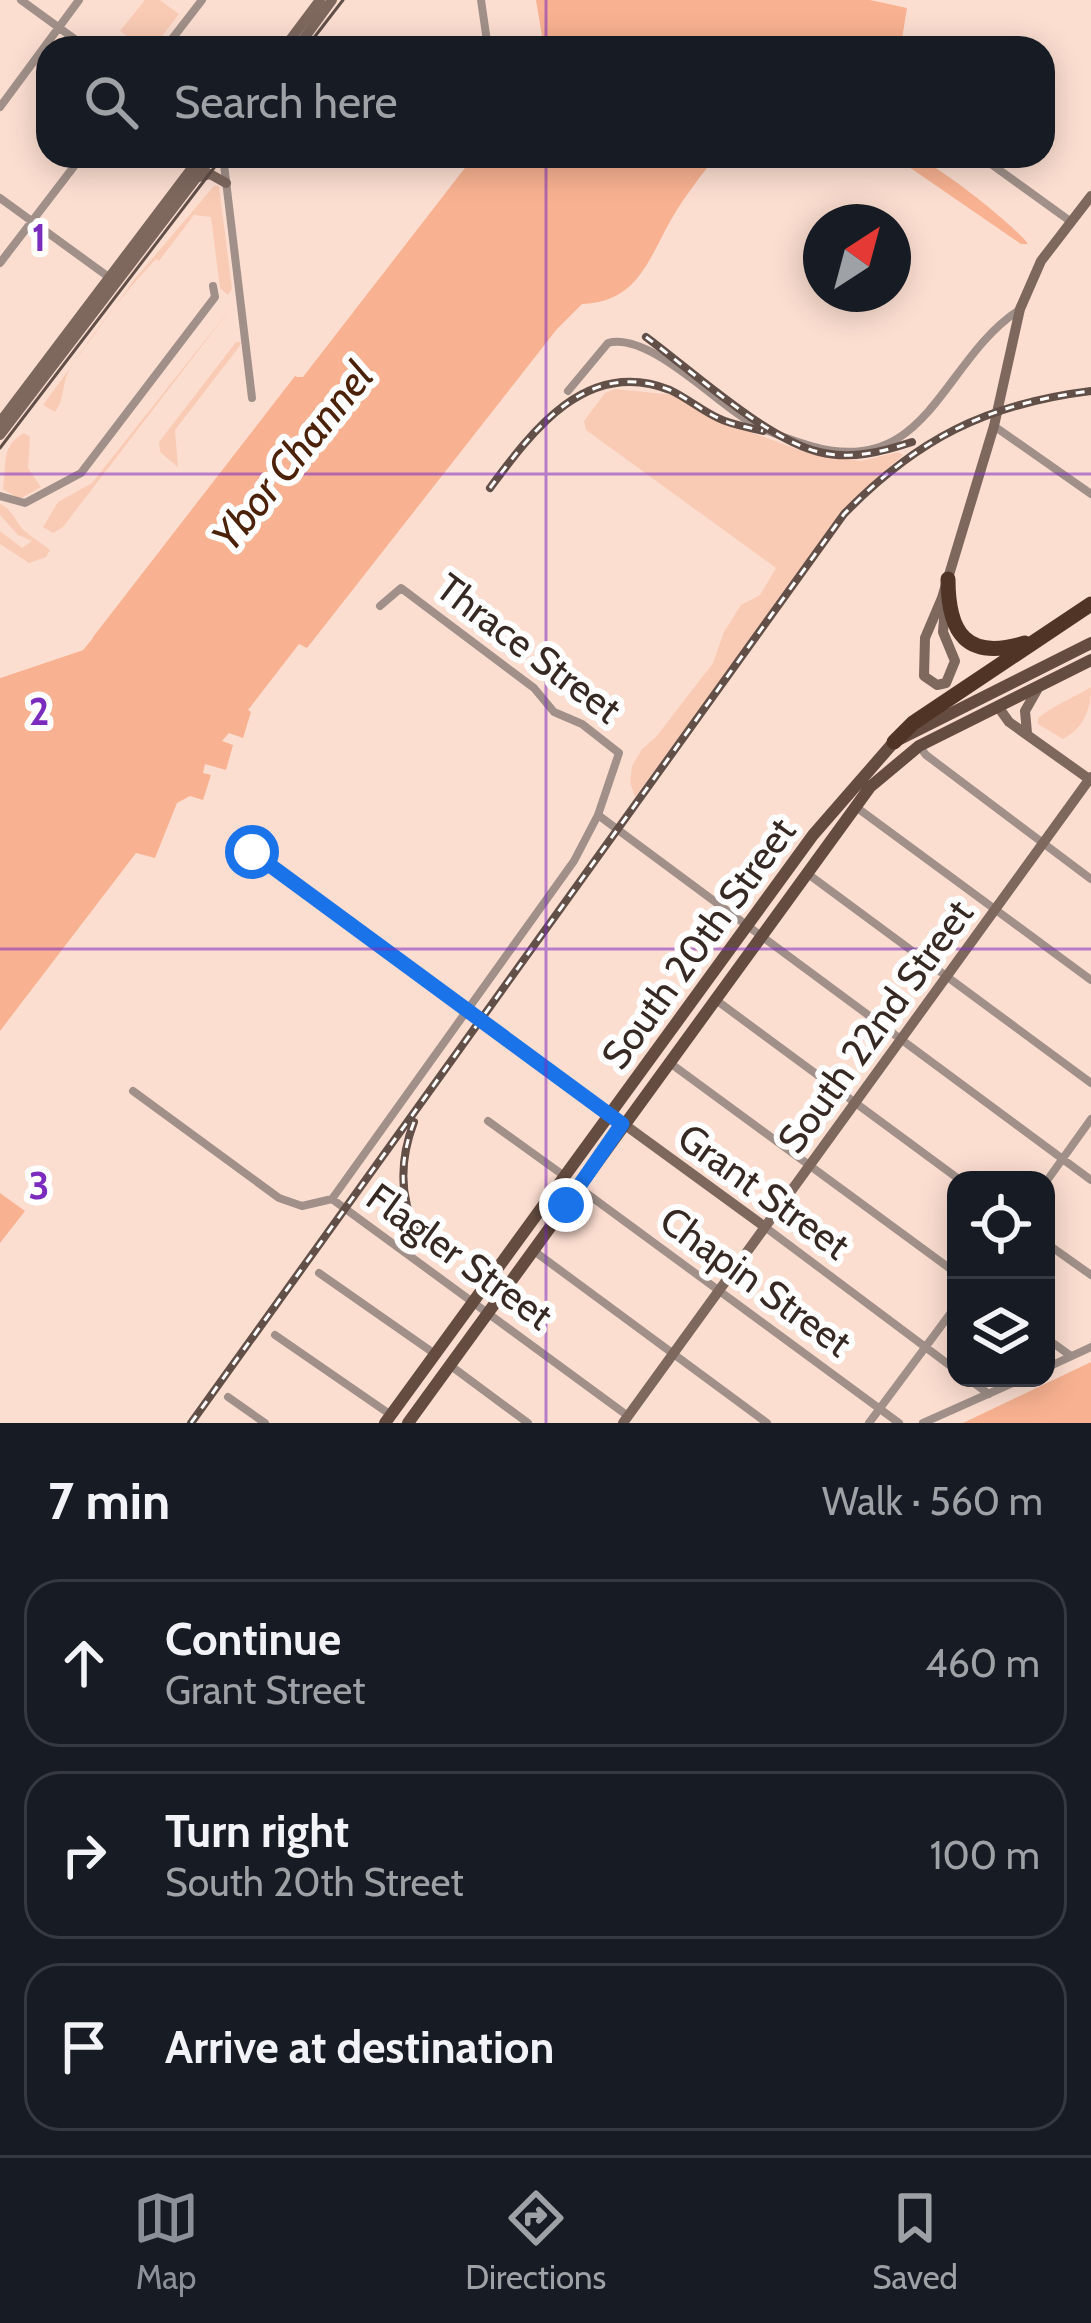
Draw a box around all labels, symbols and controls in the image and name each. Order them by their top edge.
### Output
search box [36,36,1055,168]
icon: search [78,69,144,135]
text: Search here [174,75,398,129]
north arrow [803,204,911,312]
text: 1 [32,213,46,261]
water label: Ybor Channel [200,351,384,561]
street label: Thrace Street [427,563,631,733]
text: 2 [29,687,49,735]
street label: South 20th Street [591,808,805,1078]
route start [225,825,279,879]
street label: South 22nd Street [767,890,983,1162]
street label: Grant Street [669,1113,859,1269]
text: 3 [28,1161,50,1209]
map controls [947,1171,1055,1387]
button: locate [947,1171,1055,1279]
street label: Flagler Street [358,1172,562,1340]
route end [539,1178,593,1232]
street label: Chapin Street [651,1196,861,1366]
button: layers [947,1279,1055,1387]
text: 7 min [48,1470,170,1532]
text: Walk · 560 m [822,1477,1043,1525]
text: Continue [165,1612,341,1666]
icon: ahead [51,1630,117,1696]
text: 460 m [925,1639,1040,1687]
text: Grant Street [165,1666,365,1714]
text: Turn right [165,1804,349,1858]
icon: right [51,1822,117,1888]
text: 100 m [930,1831,1040,1879]
text: South 20th Street [165,1858,464,1906]
icon: arrive [51,2014,117,2080]
text: Arrive at destination [165,2020,554,2074]
tab: Map [133,2185,199,2297]
tab: Directions [465,2185,606,2297]
tab: Saved [872,2185,958,2297]

